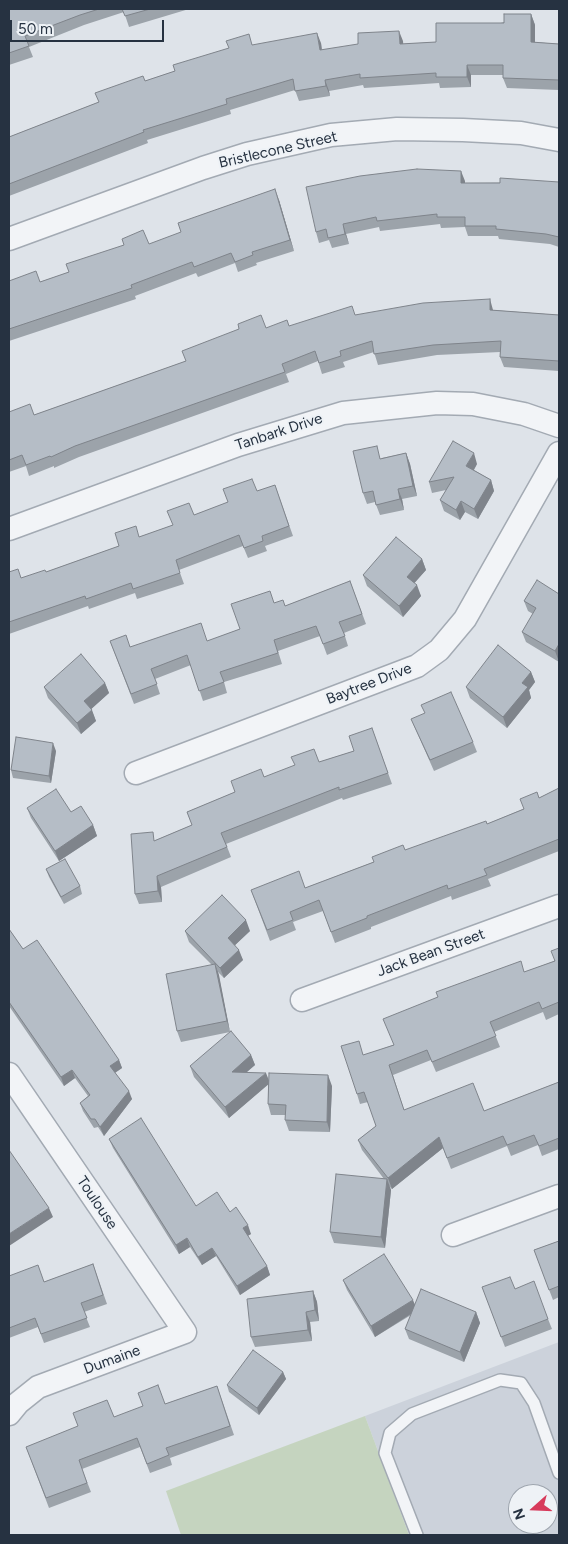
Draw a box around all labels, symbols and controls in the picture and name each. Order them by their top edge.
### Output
scale bar [12,10,166,42]
text: 50 m [18,20,53,38]
street label: Bristlecone Street [217,128,339,172]
street label: Tanbark Drive [233,409,325,455]
street label: Baytree Drive [324,659,414,709]
street label: Jack Bean Street [375,925,487,981]
street label: Toulouse [73,1173,121,1233]
street label: Dumaine [81,1341,143,1379]
north arrow [508,1484,558,1534]
text: N [510,1506,529,1522]

